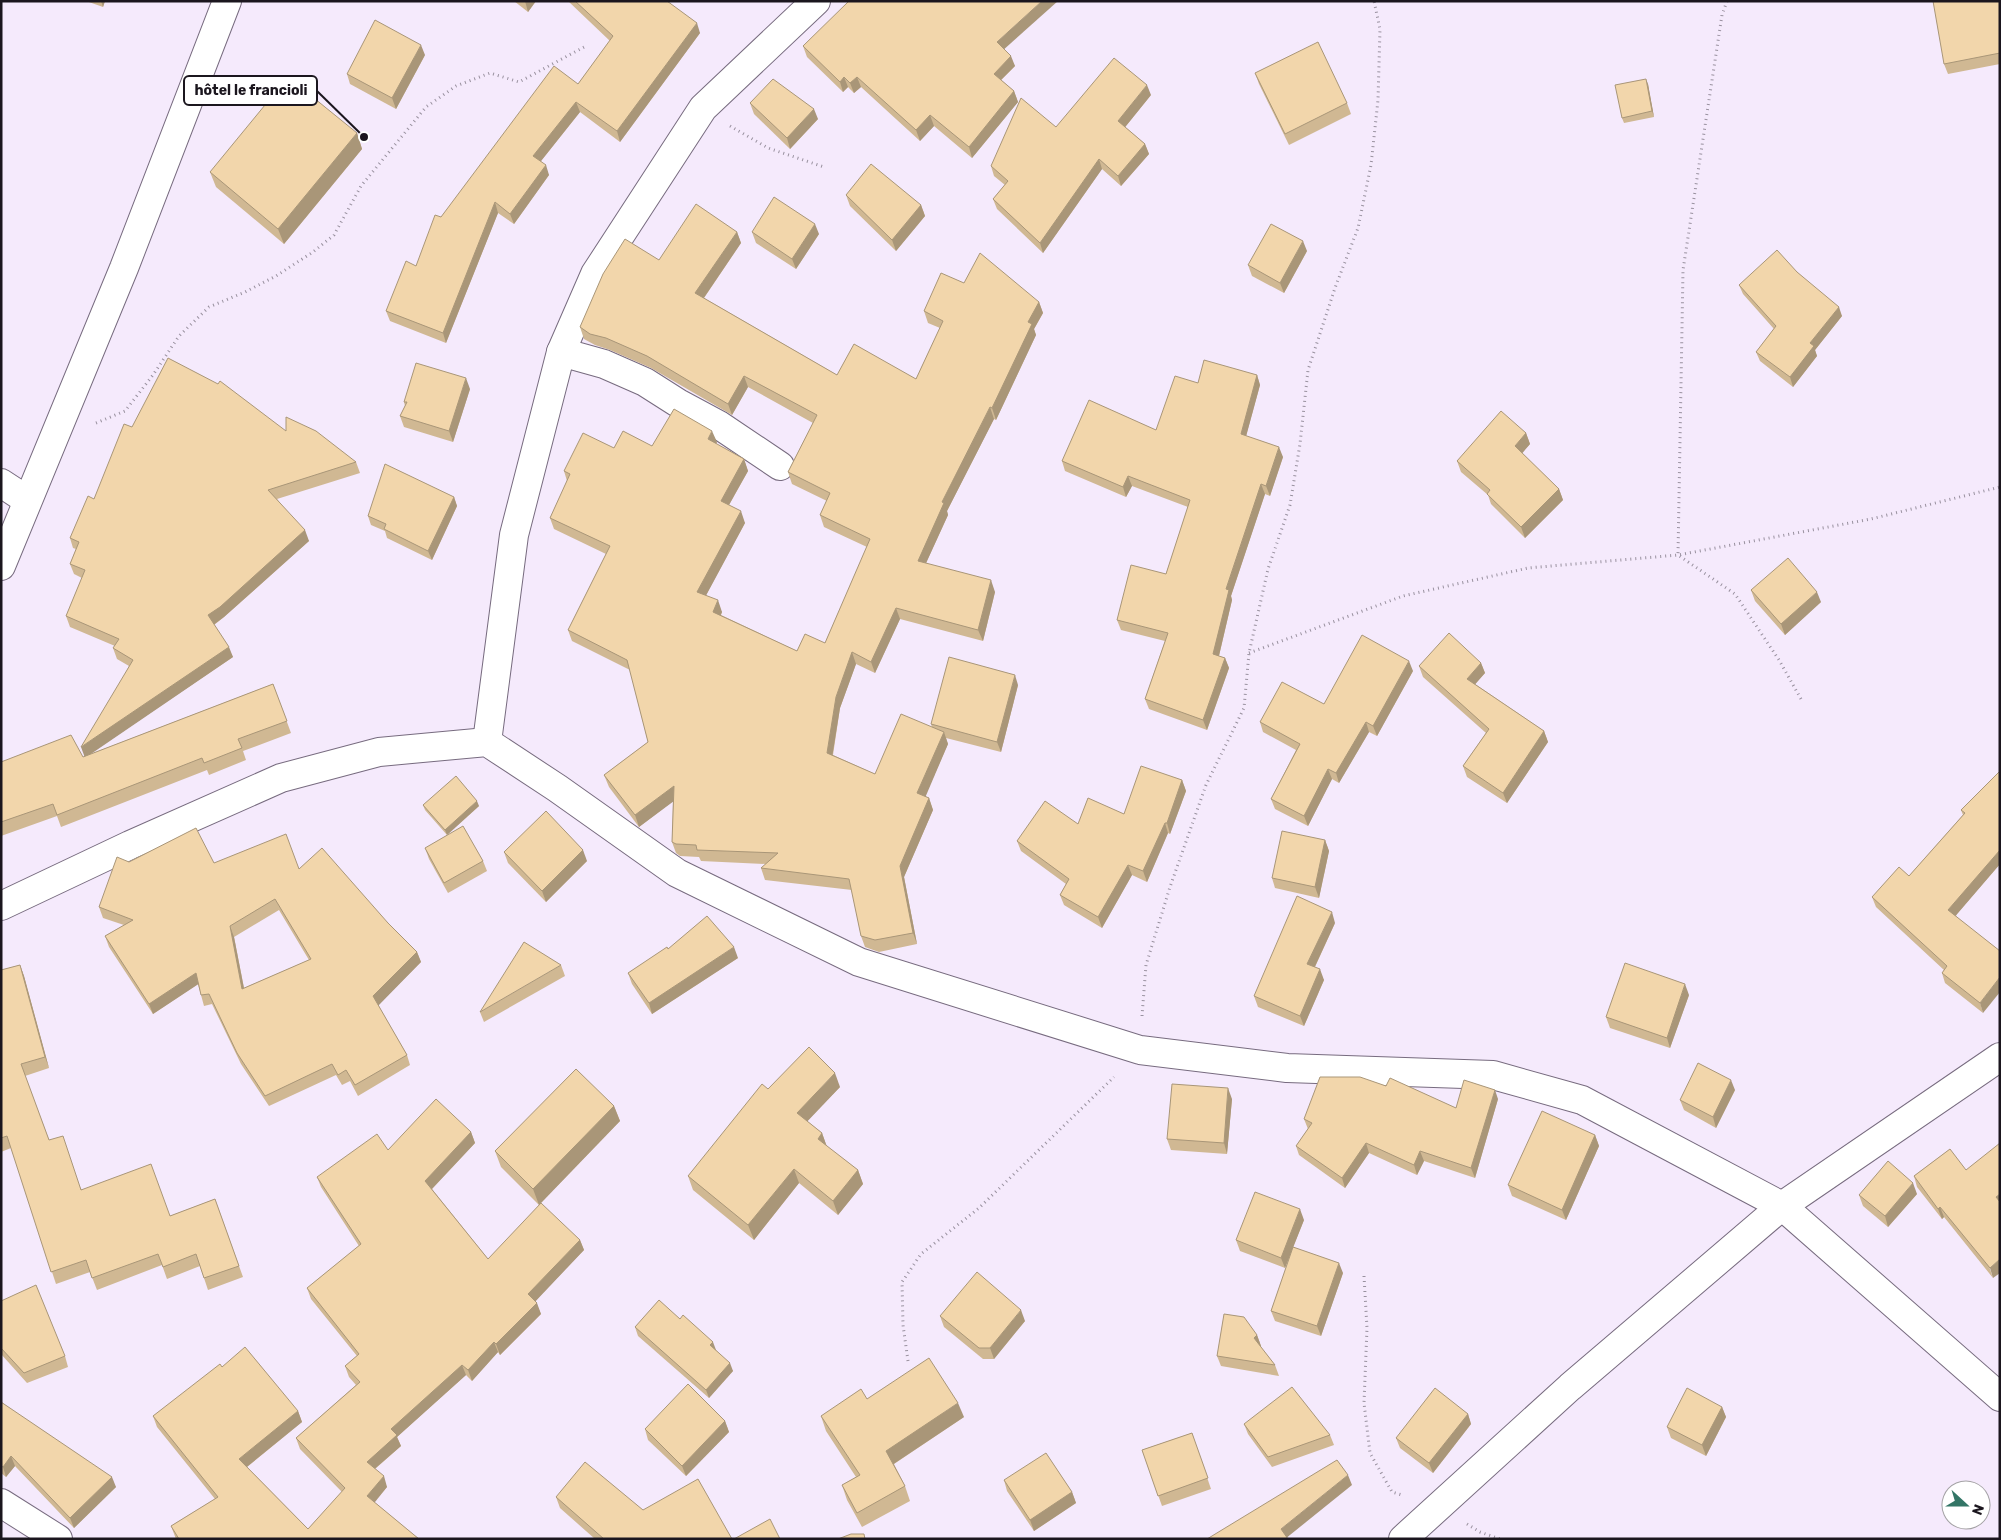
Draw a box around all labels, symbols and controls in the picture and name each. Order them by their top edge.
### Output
callout: hôtel le francioli [184,76,317,105]
text: hôtel le francioli [194,82,308,99]
north arrow [1941,1480,1991,1530]
text: N [1968,1502,1987,1517]

